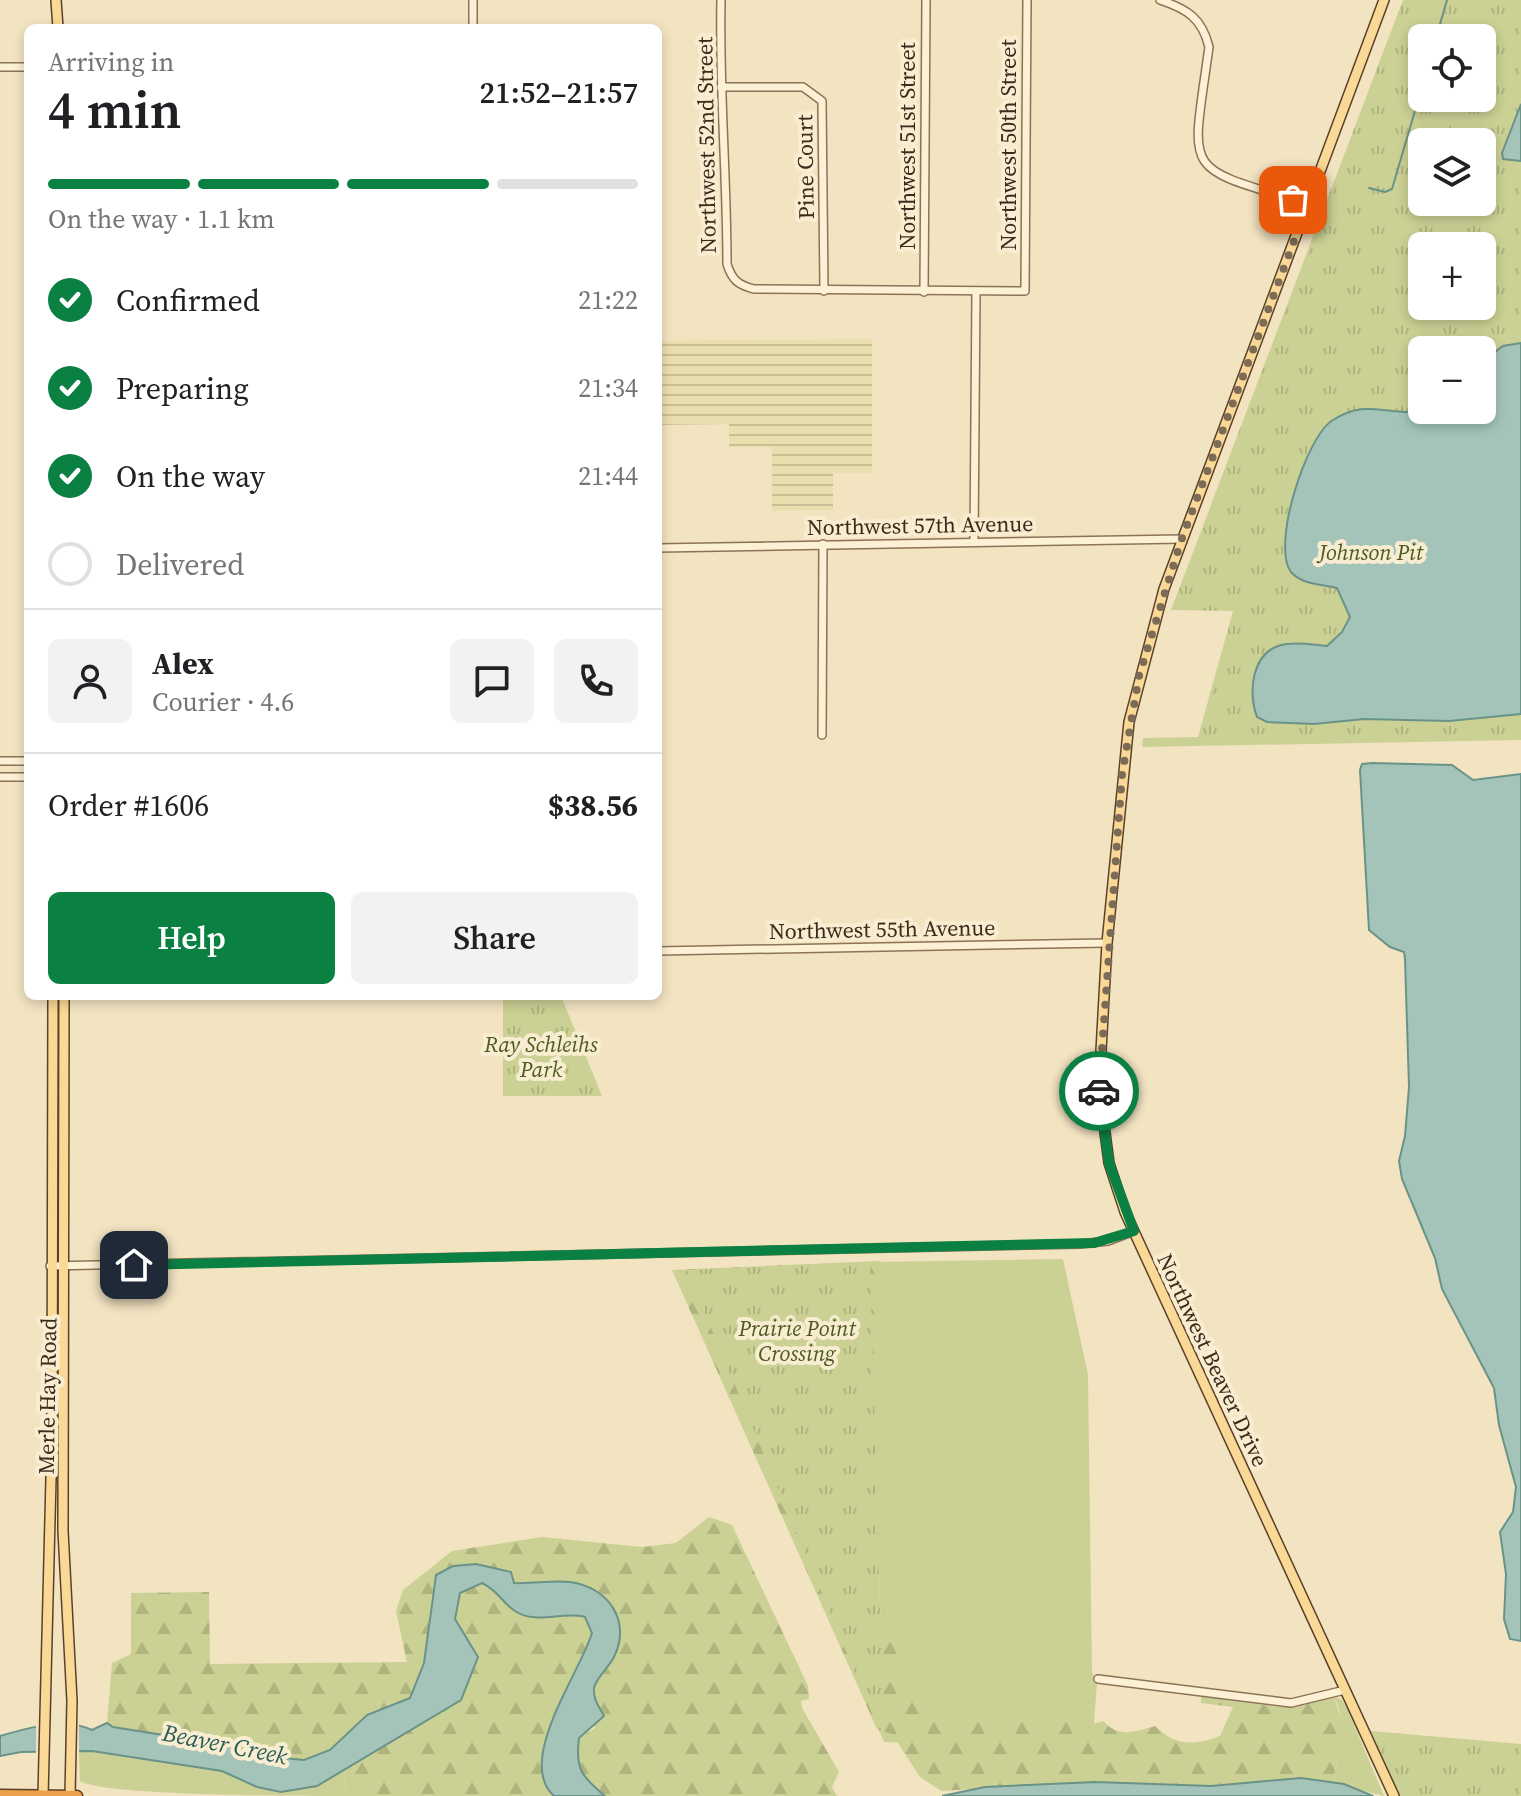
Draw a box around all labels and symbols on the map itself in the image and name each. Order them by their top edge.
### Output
street label: Northwest 52nd Street [689,36,723,254]
street label: Northwest 50th Street [993,39,1023,251]
street label: Northwest 51st Street [892,41,922,250]
street label: Pine Court [789,113,821,220]
pin [1259,166,1327,234]
street label: Northwest 57th Avenue [806,508,1034,542]
park label: Johnson Pit [1316,537,1424,567]
street label: Northwest 55th Avenue [768,912,996,946]
park label: Ray Schleihs Park [483,1029,598,1084]
courier [1059,1051,1139,1131]
pin [100,1231,168,1299]
street label: Northwest Beaver Drive [1150,1249,1276,1471]
park label: Prairie Point Crossing [737,1313,856,1368]
street label: Merle Hay Road [31,1317,63,1475]
water label: Beaver Creek [159,1716,291,1772]

